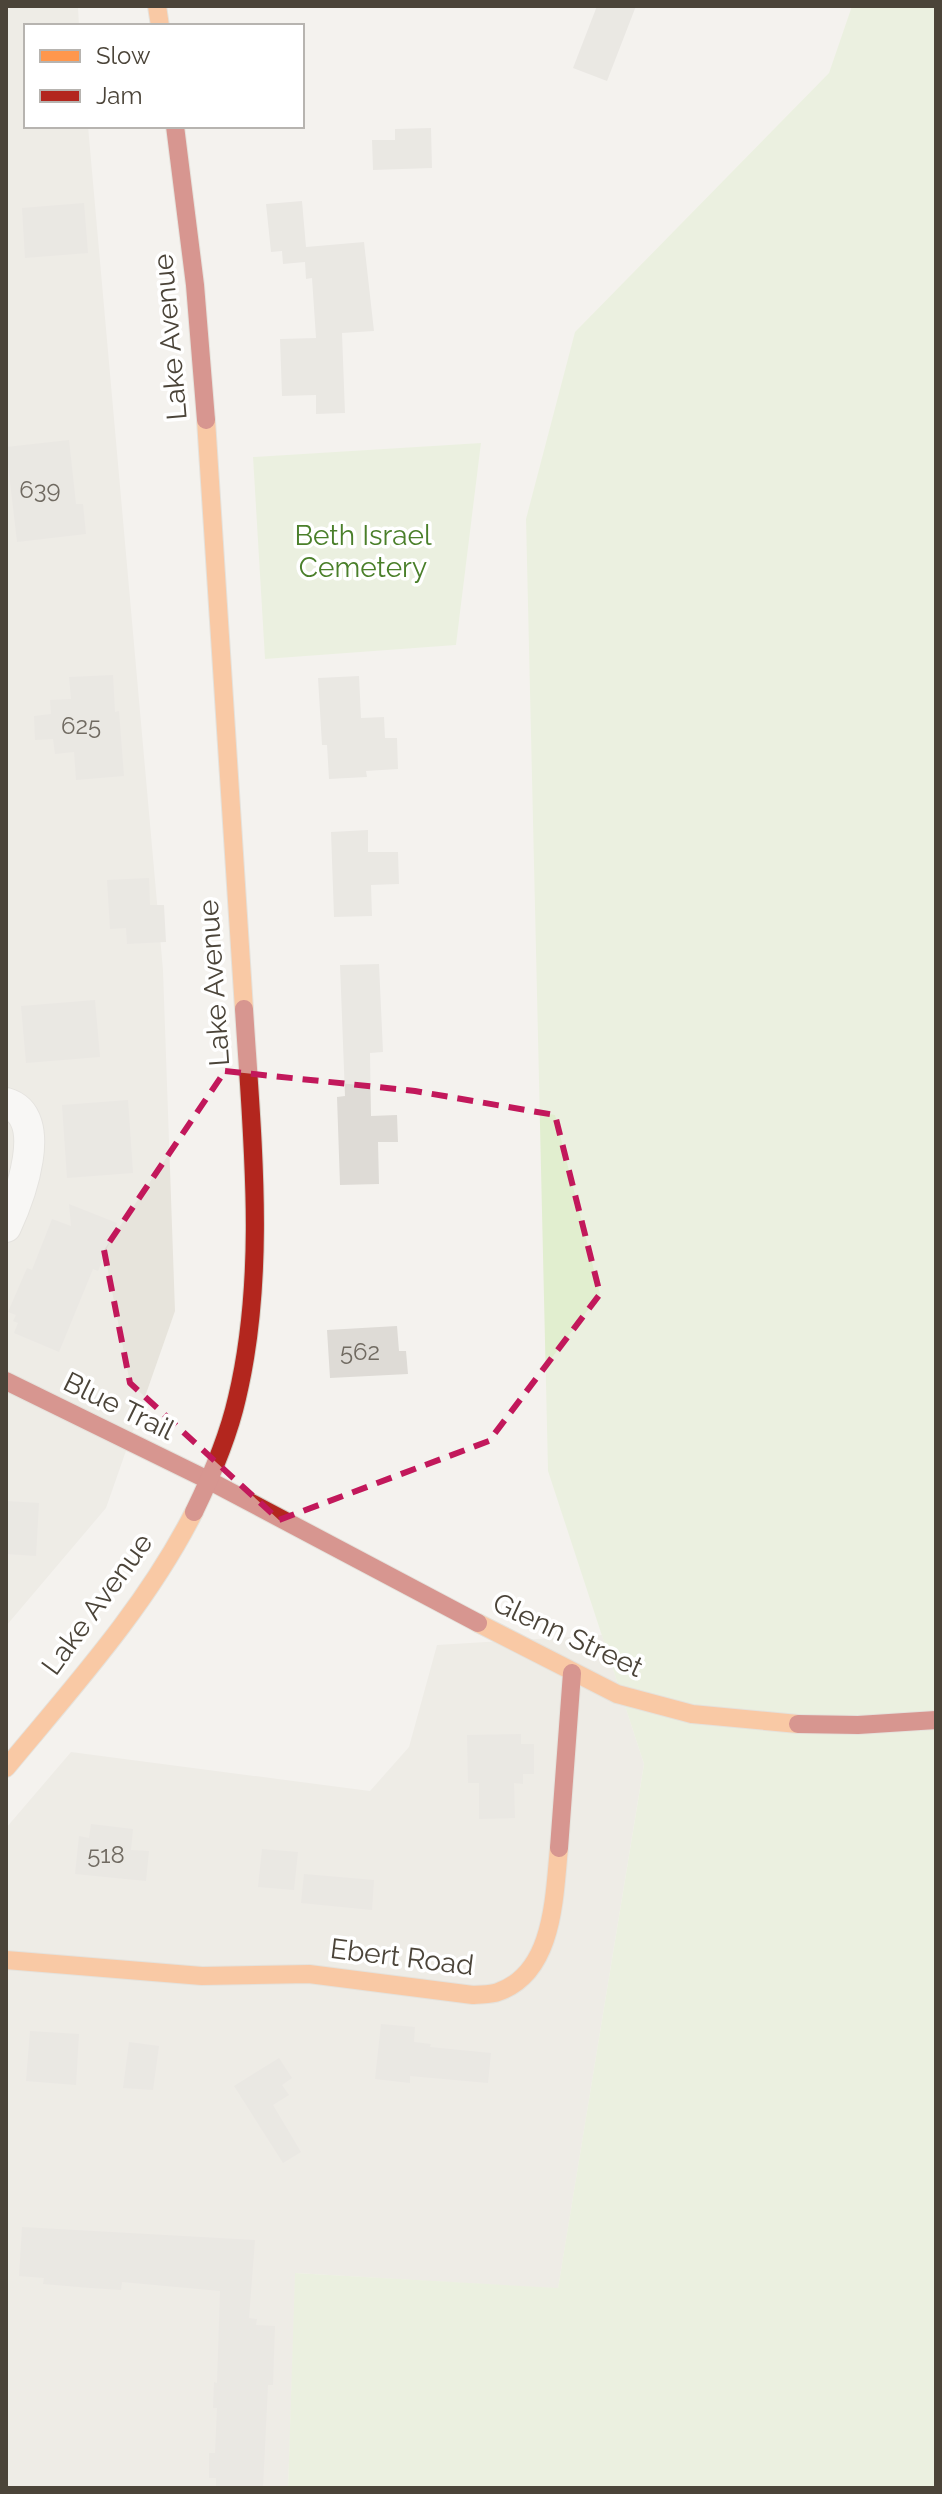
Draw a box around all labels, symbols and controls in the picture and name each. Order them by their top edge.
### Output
legend [24,24,304,128]
text: Slow [96,41,151,70]
text: Jam [96,81,142,110]
street label: Lake Avenue [146,253,194,421]
house number: 639 [19,475,61,504]
park label: Beth Israel Cemetery [294,519,432,584]
house number: 625 [61,711,101,740]
street label: Lake Avenue [192,899,236,1067]
house number: 562 [340,1337,380,1366]
street label: Blue Trail [58,1365,180,1447]
street label: Lake Avenue [35,1527,159,1681]
street label: Glenn Street [488,1586,649,1684]
house number: 518 [87,1840,125,1869]
street label: Ebert Road [328,1932,476,1982]

